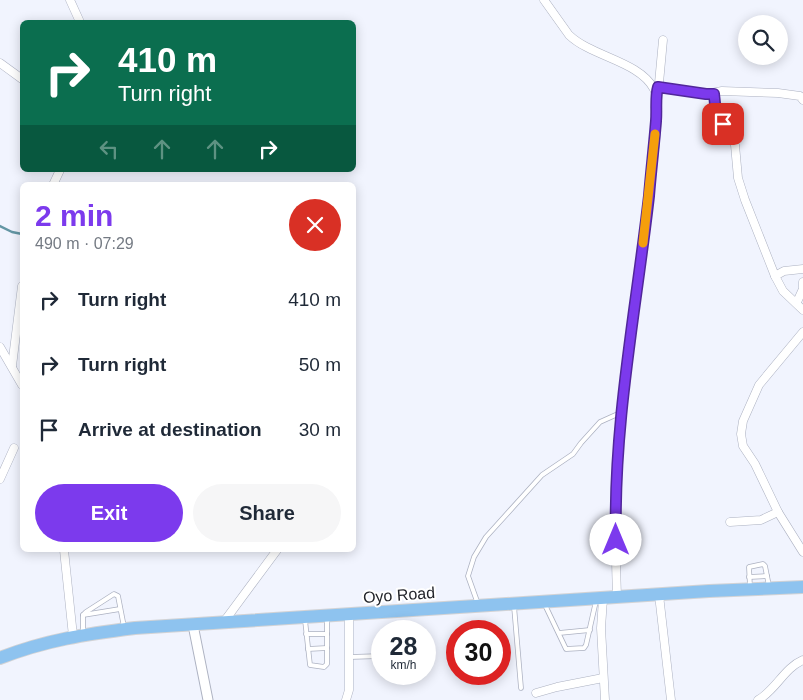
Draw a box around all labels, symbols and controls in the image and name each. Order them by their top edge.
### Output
map controls [738,15,788,65]
button: search [738,15,788,65]
icon: right [35,40,100,105]
text: 410 m [118,40,217,79]
text: Turn right [118,81,211,106]
pin [702,103,744,145]
icon: arrive [709,110,737,138]
icon: left [95,135,123,163]
icon: ahead [148,135,176,163]
icon: ahead [201,135,229,163]
icon: right [254,135,282,163]
text: 2 min [35,199,113,232]
button: close [289,199,341,251]
text: 490 m · 07:29 [35,235,134,252]
icon: right [35,286,63,314]
text: Turn right [78,289,166,310]
text: 410 m [288,289,341,310]
icon: right [35,351,63,379]
text: Turn right [78,354,166,375]
text: 50 m [299,354,341,375]
icon: arrive [35,416,63,444]
text: Arrive at destination [78,419,262,440]
text: 30 m [299,419,341,440]
button: Exit [35,484,183,542]
button: Share [193,484,341,542]
position arrow [589,513,641,565]
street label: Oyo Road [362,584,436,606]
speed limit sign: 30 [446,620,511,685]
text: 28 [390,632,417,660]
text: km/h [390,658,417,672]

